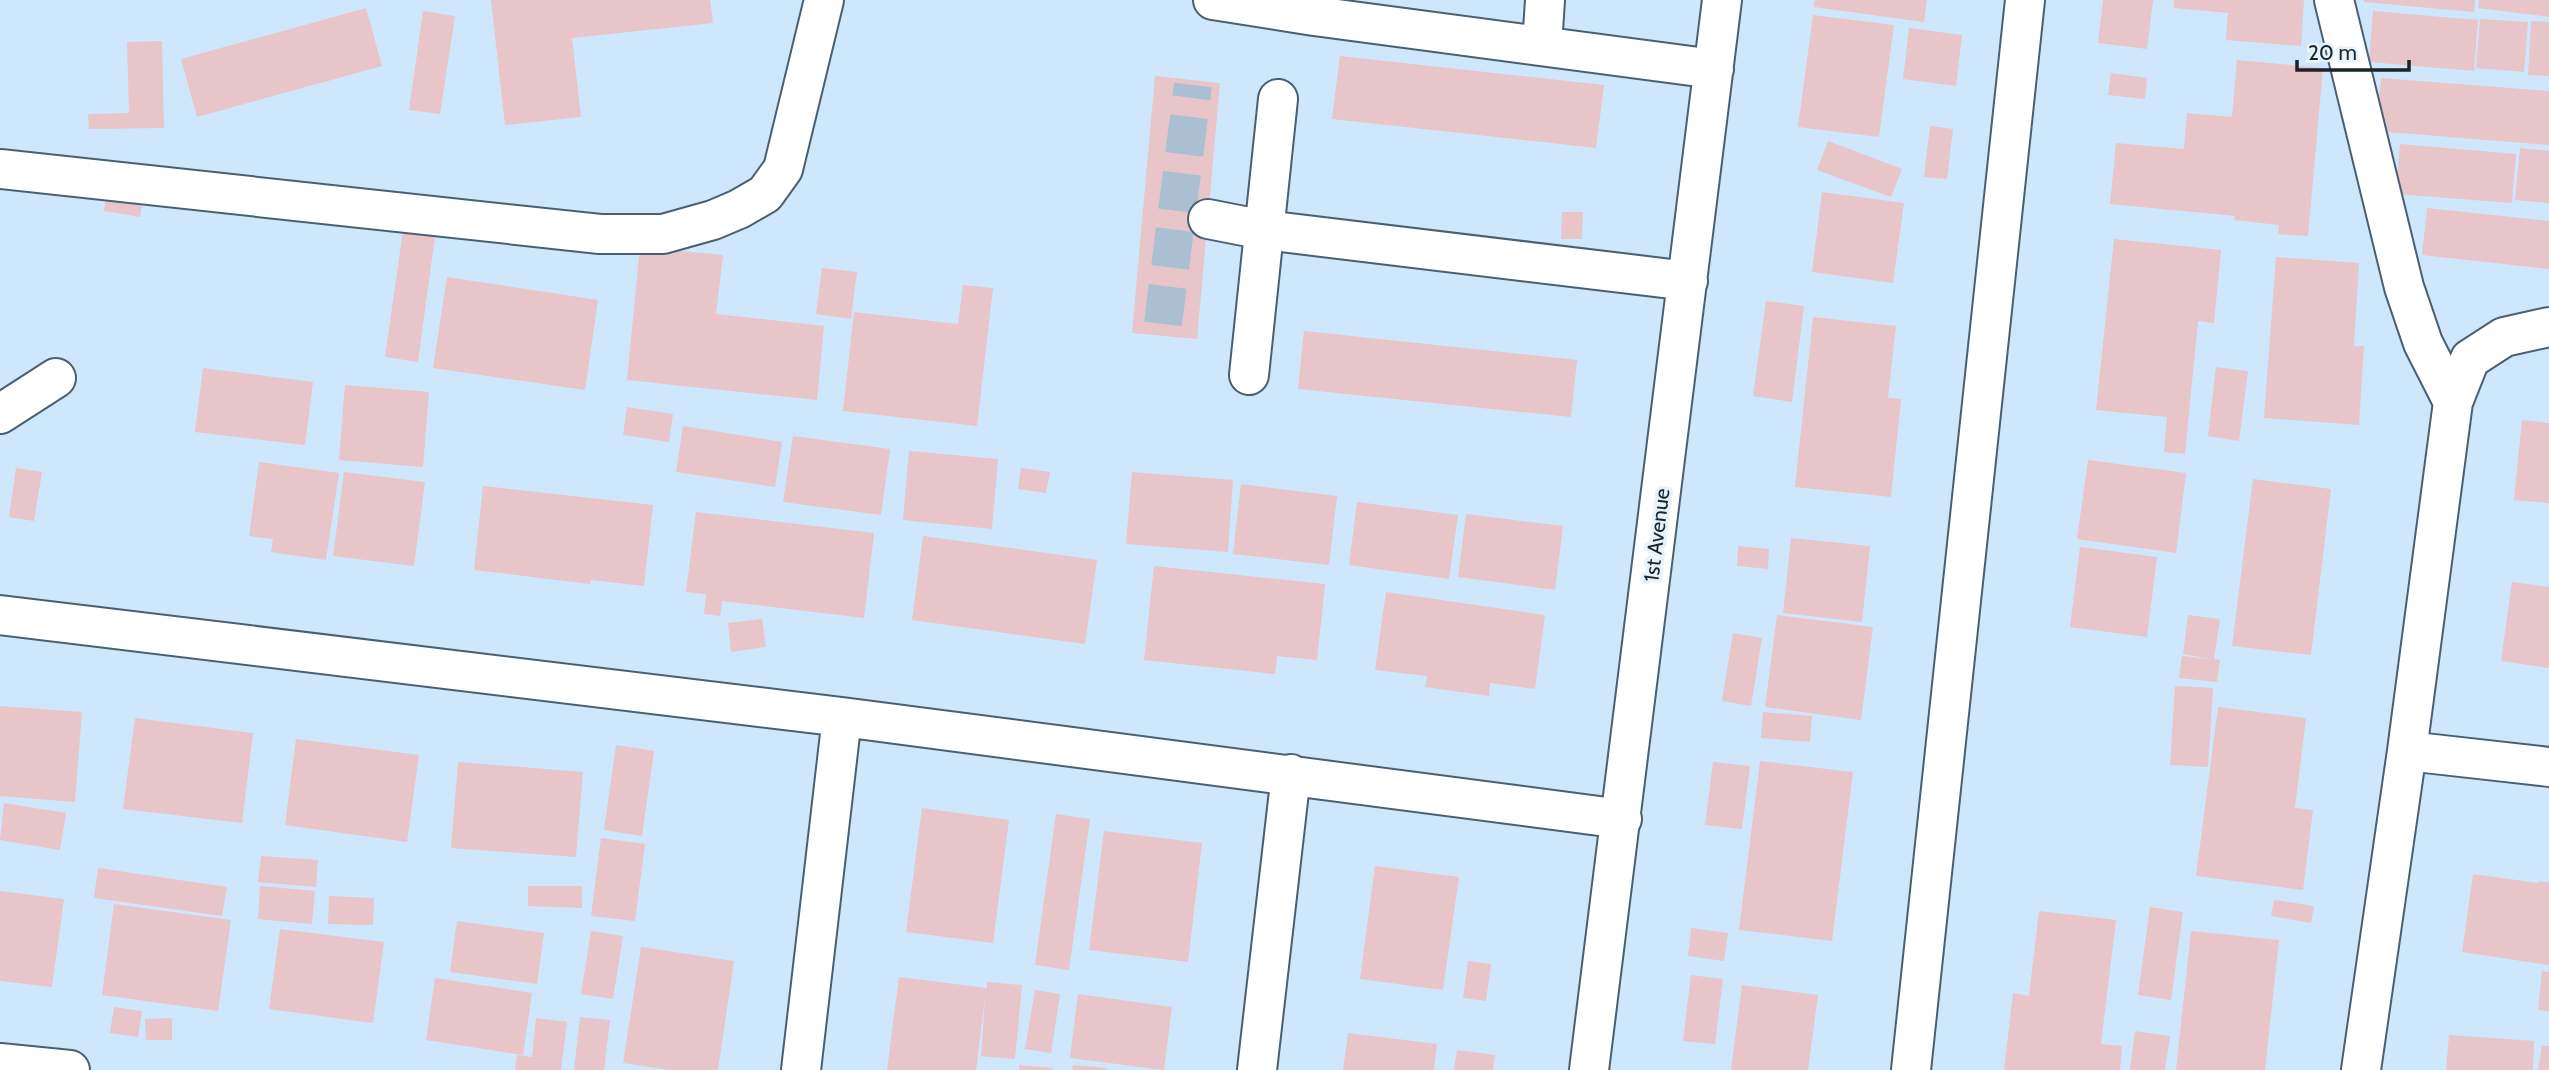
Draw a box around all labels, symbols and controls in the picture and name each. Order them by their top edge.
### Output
scale bar [2297,28,2409,72]
text: 20 m [2308,40,2357,65]
street label: 1st Avenue [1638,487,1675,583]

